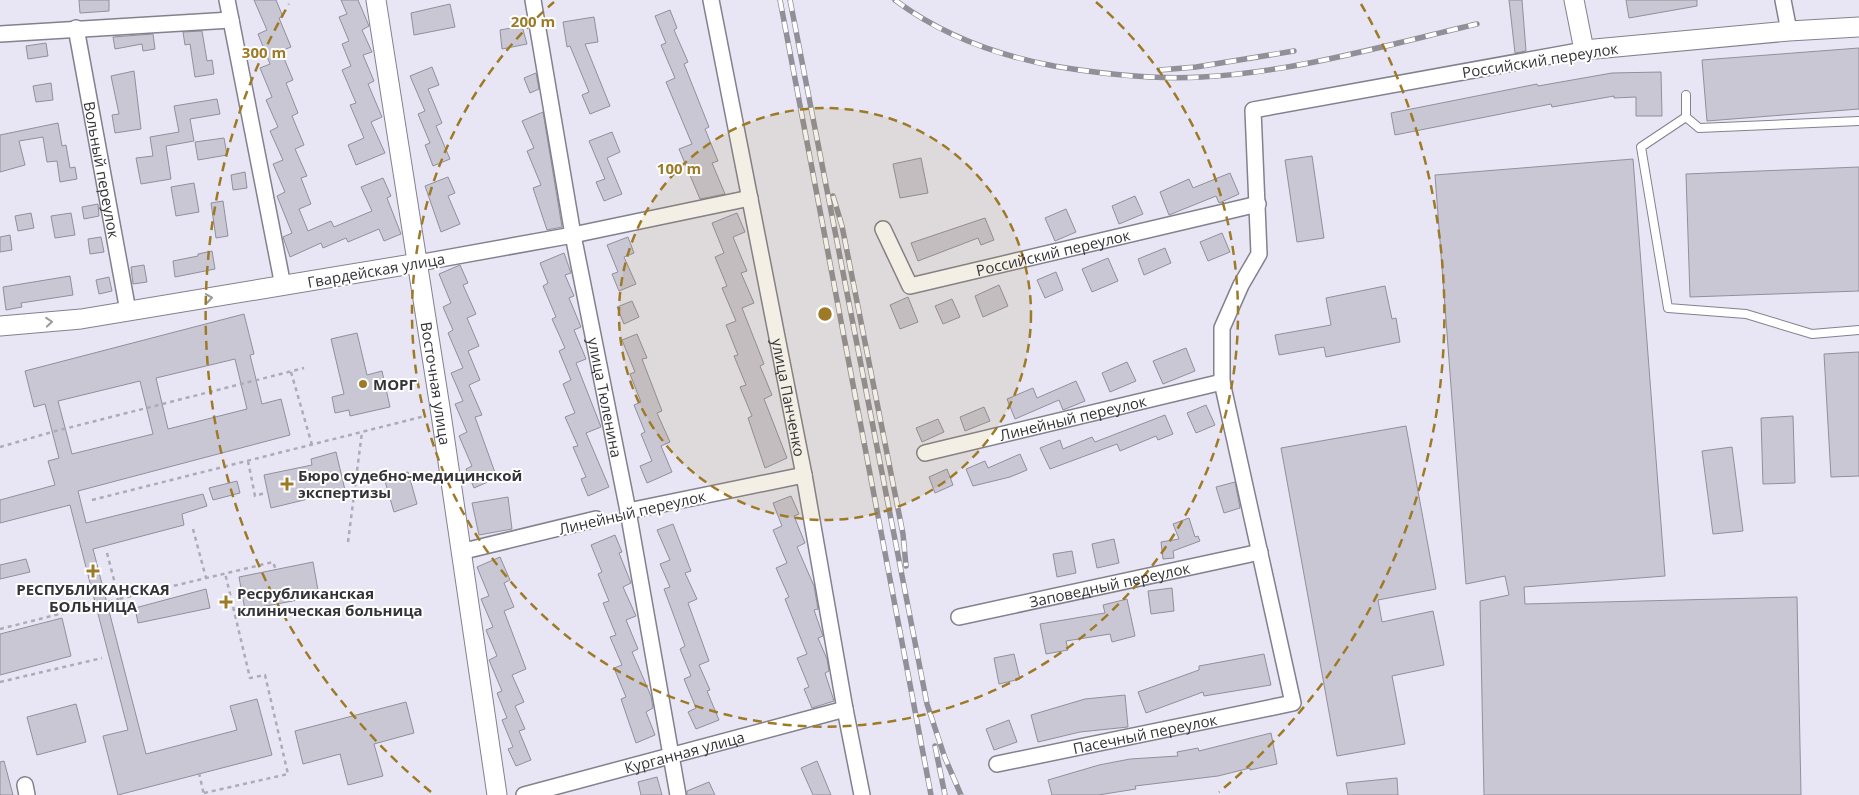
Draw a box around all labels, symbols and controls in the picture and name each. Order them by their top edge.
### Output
text: 200 m [511,11,555,31]
street label: Российский переулок [1461,38,1620,82]
text: 300 m [242,42,286,62]
street label: Вольный переулок [80,99,124,240]
text: 100 m [657,158,701,178]
street label: Российский переулок [974,224,1132,280]
street label: Гвардейская улица [306,248,446,292]
one-way arrow [205,294,214,304]
centre of rings [816,305,834,323]
one-way arrow [45,317,53,328]
street label: Восточная улица [417,320,455,446]
street label: улица Тюленина [584,336,627,459]
street label: улица Панченко [767,337,810,458]
place label: МОРГ [373,374,418,394]
marker: МОРГ [357,378,369,390]
street label: Линейный переулок [997,390,1149,445]
place label: Бюро судебно-медицинской экспертизы [298,465,522,502]
marker: Бюро судебно-медицинской экспертизы [280,477,294,491]
street label: Линейный переулок [557,485,708,539]
street label: Заповедный переулок [1027,557,1192,612]
marker: РЕСПУБЛИКАНСКАЯ БОЛЬНИЦА [86,564,100,578]
place label: РЕСПУБЛИКАНСКАЯ БОЛЬНИЦА [16,579,170,616]
place label: Ресрубликанская клиническая больница [237,583,423,620]
marker: Ресрубликанская клиническая больница [219,595,233,609]
street label: Пасечный переулок [1071,709,1219,758]
street label: Курганная улица [622,726,747,778]

